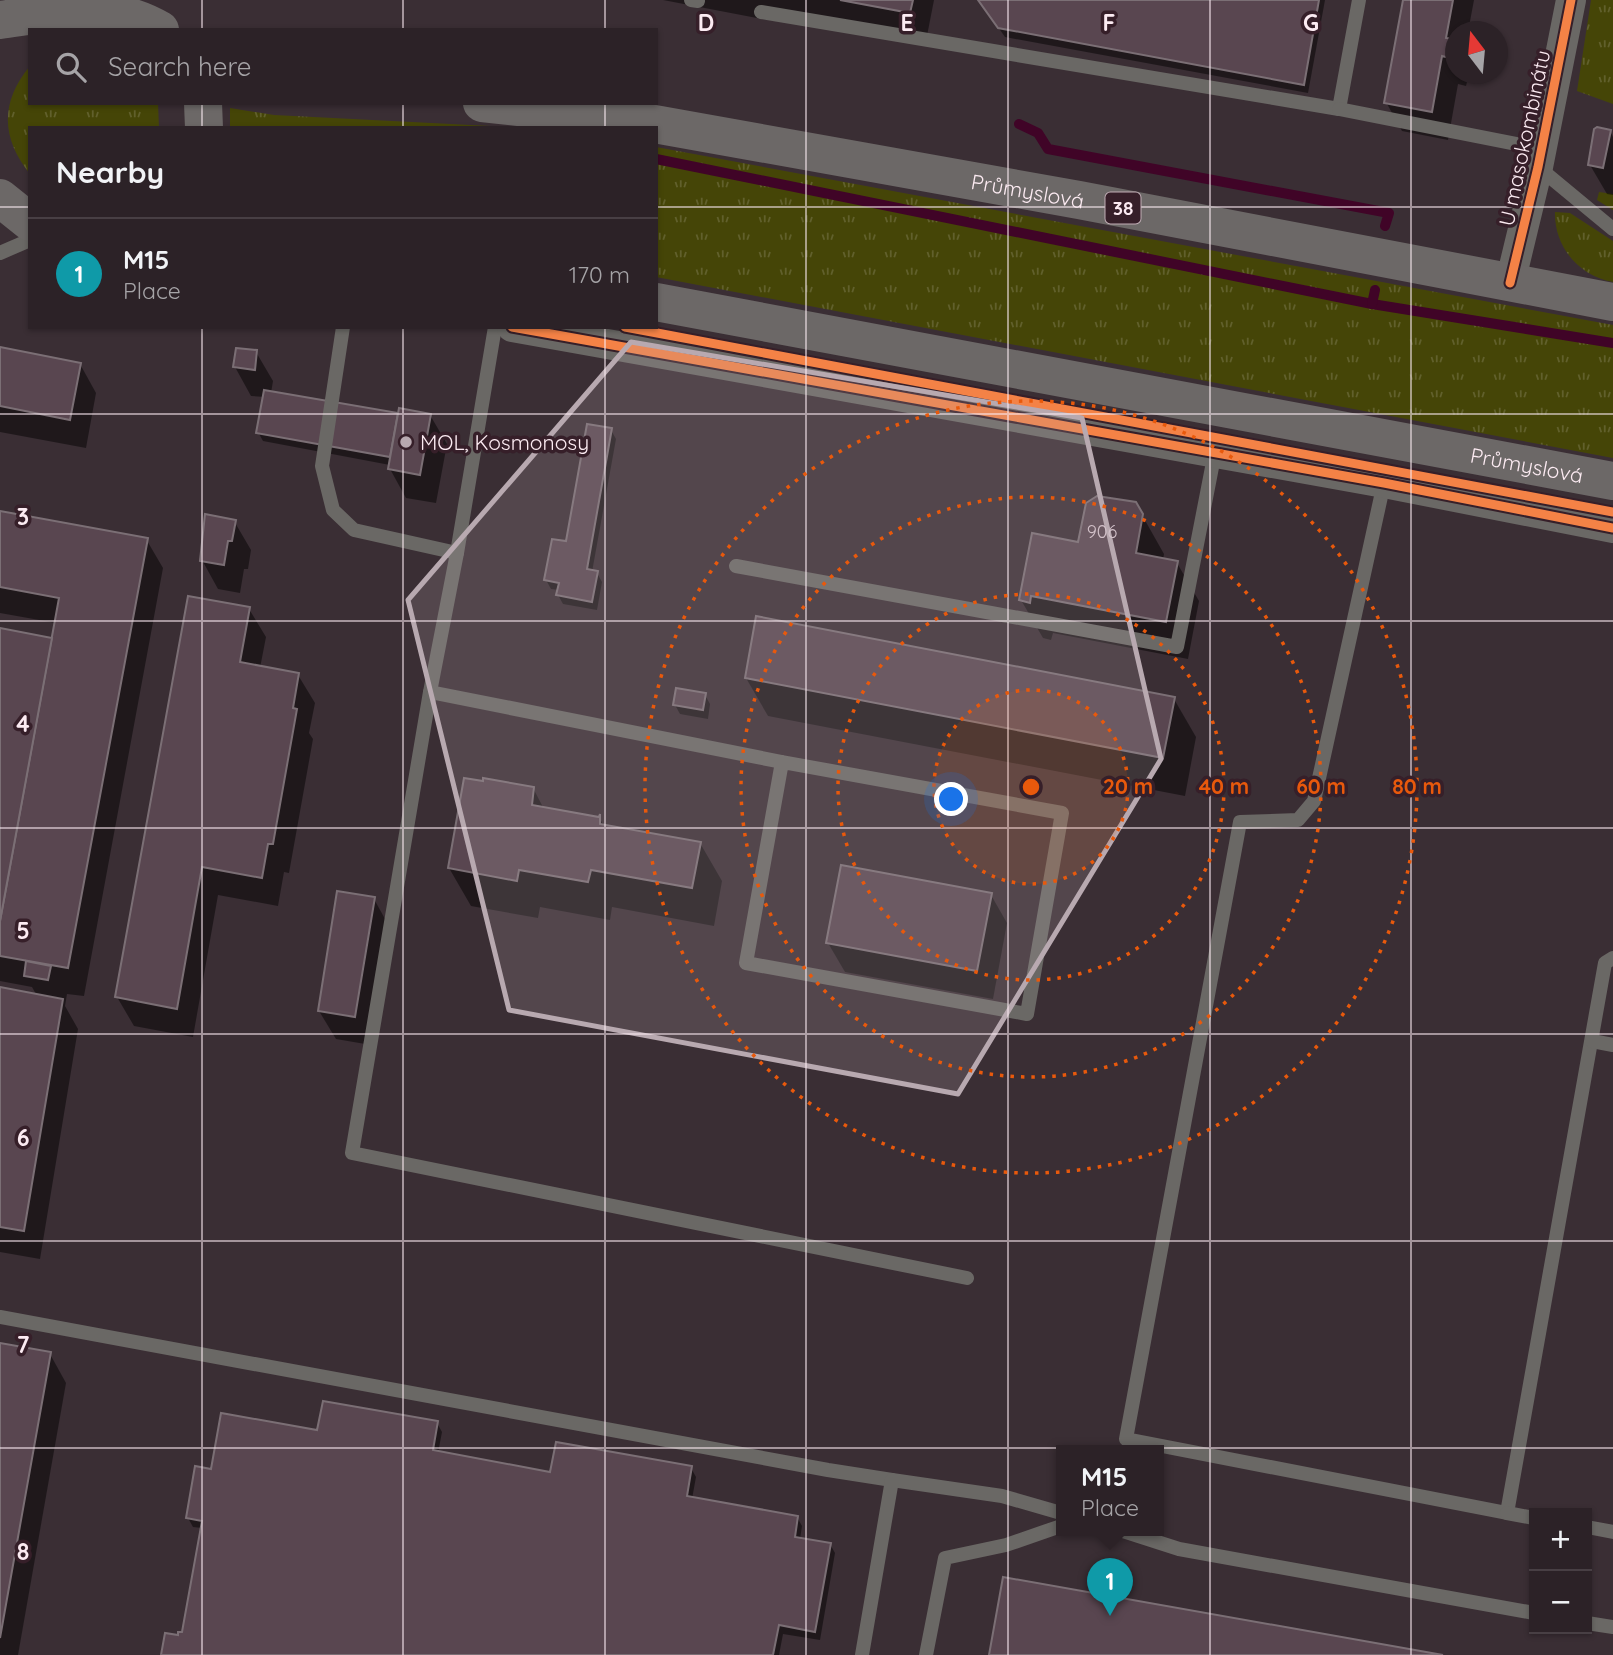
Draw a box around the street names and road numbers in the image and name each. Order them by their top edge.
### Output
street label: U masokombinátu [1493,48,1555,228]
street label: Průmyslová [969,168,1086,214]
road number: 38 [1106,192,1140,224]
street label: Průmyslová [1468,442,1585,488]

